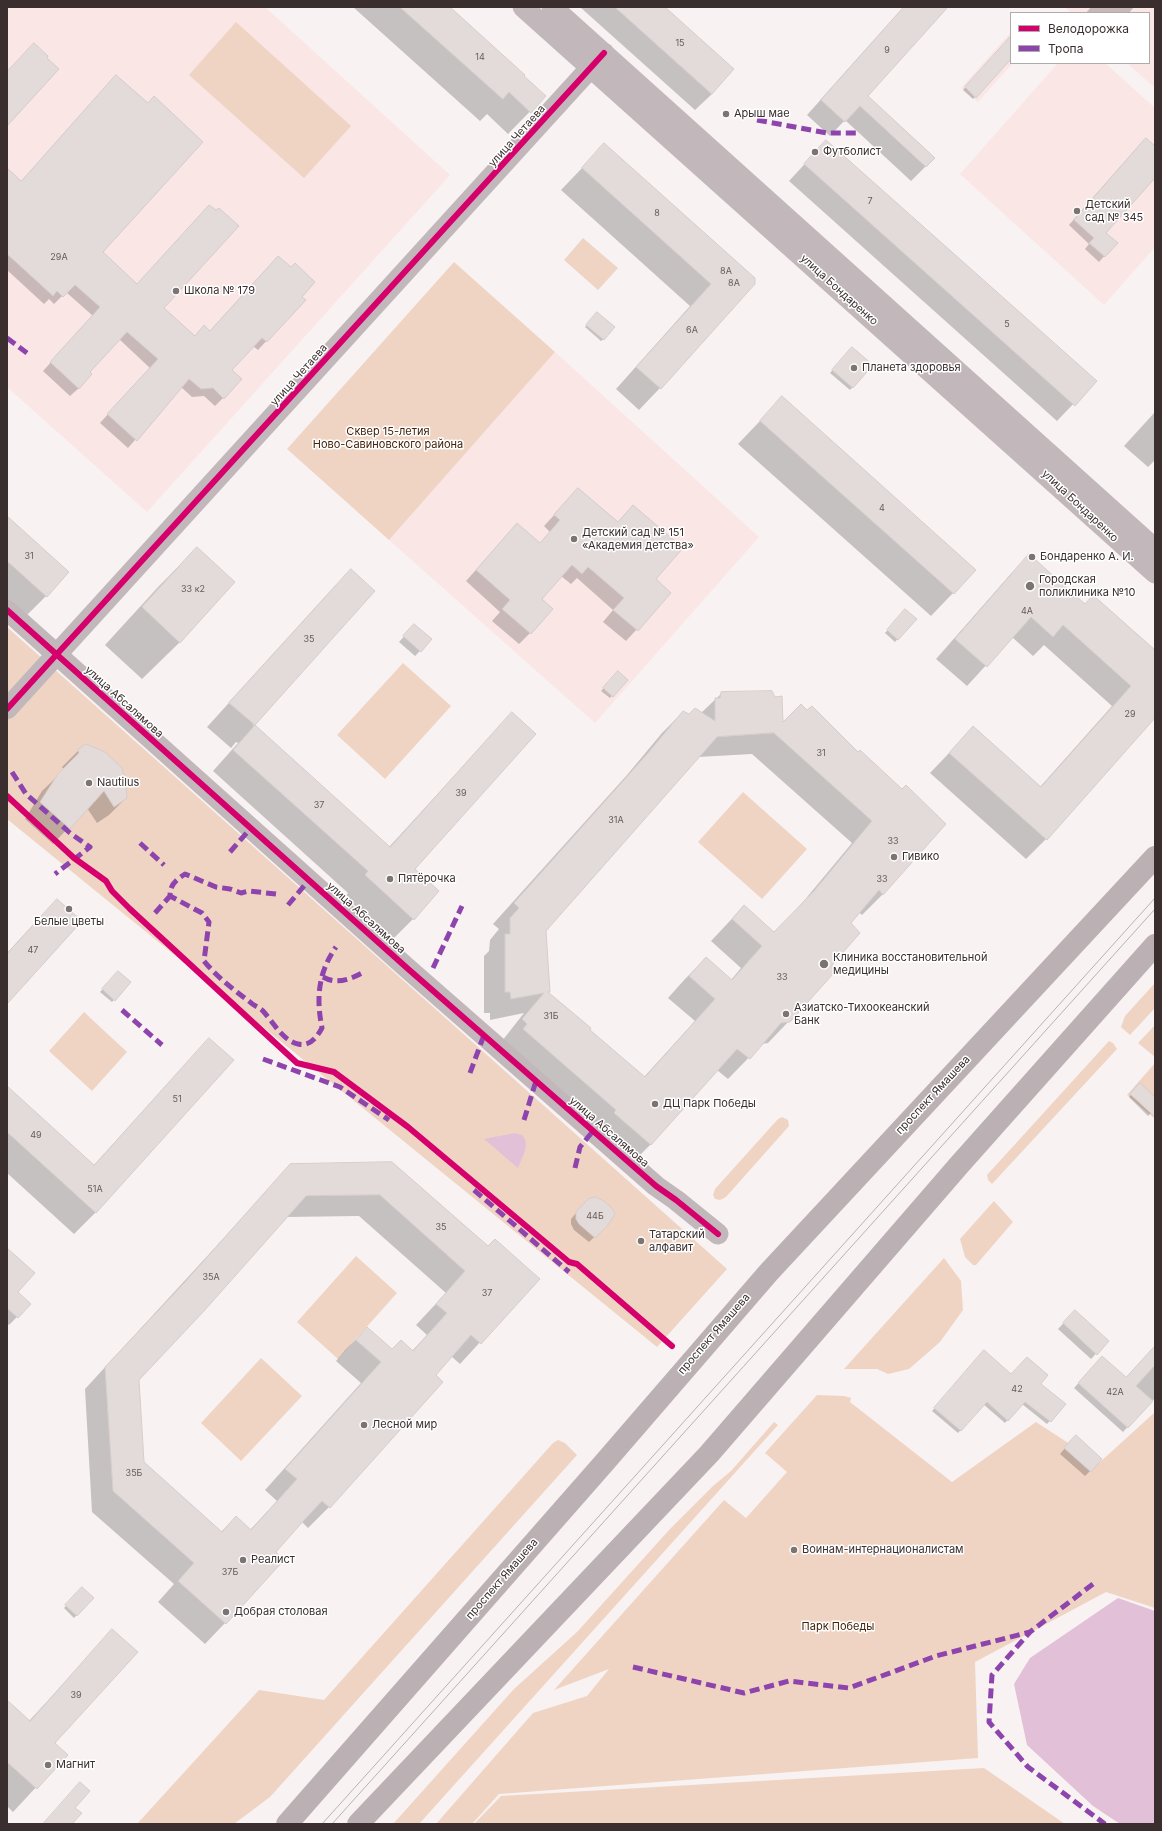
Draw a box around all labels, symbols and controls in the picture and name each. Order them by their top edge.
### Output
legend [1010,12,1150,64]
text: Велодорожка [1048,21,1129,36]
house number: 15 [675,38,685,48]
text: Тропа [1048,41,1083,56]
house number: 9 [884,45,890,55]
house number: 14 [475,52,485,62]
street label: улица Четаева [486,102,548,170]
place label: Арыш мае [734,107,790,121]
marker: Арыш мае [721,109,731,119]
place label: Футболист [823,145,881,159]
marker: Футболист [810,147,820,157]
house number: 7 [867,196,873,206]
place label: Детский сад № 345 [1085,198,1143,224]
marker: Детский сад № 345 [1072,206,1082,216]
house number: 8 [654,208,660,218]
house number: 29А [50,252,68,262]
street label: улица Бондаренко [798,252,880,328]
house number: 8А [720,266,732,276]
house number: 8А [728,278,740,288]
place label: Школа № 179 [184,284,255,298]
marker: Школа № 179 [171,286,181,296]
house number: 5 [1004,319,1010,329]
house number: 6А [686,325,698,335]
street label: улица Четаева [268,341,330,409]
place label: Планета здоровья [862,361,961,375]
marker: Планета здоровья [849,363,859,373]
park label: Сквер 15-летия Ново-Савиновского района [313,425,463,451]
street label: улица Бондаренко [1039,467,1121,545]
house number: 4 [879,503,885,513]
place label: Детский сад № 151 «Академия детства» [582,526,694,552]
marker: Детский сад № 151 «Академия детства» [569,534,579,544]
place label: Бондаренко А. И. [1040,550,1134,564]
house number: 31 [24,551,34,561]
marker: Бондаренко А. И. [1027,552,1037,562]
place label: Городская поликлиника №10 [1039,573,1135,599]
marker: Городская поликлиника №10 [1024,580,1036,592]
house number: 33 к2 [181,584,205,594]
house number: 4А [1021,606,1033,616]
house number: 35 [303,634,315,644]
street label: улица Абсалямова [82,663,166,741]
house number: 29 [1124,709,1136,719]
house number: 31 [816,748,826,758]
place label: Nautilus [97,776,139,790]
marker: Nautilus [84,778,94,788]
house number: 39 [455,788,467,798]
house number: 37 [314,800,324,810]
house number: 31А [608,815,624,825]
house number: 33 [887,836,899,846]
place label: Гивико [902,850,939,864]
marker: Гивико [889,852,899,862]
place label: Пятёрочка [398,872,456,886]
marker: Пятёрочка [385,874,395,884]
house number: 33 [876,874,888,884]
street label: улица Абсалямова [324,879,408,957]
marker: Белые цветы [64,904,74,914]
place label: Белые цветы [34,915,104,929]
house number: 47 [28,945,38,955]
place label: Клиника восстановительной медицины [833,951,987,977]
marker: Клиника восстановительной медицины [818,958,830,970]
house number: 33 [776,972,788,982]
place label: Азиатско-Тихоокеанский Банк [794,1001,930,1027]
marker: Азиатско-Тихоокеанский Банк [781,1009,791,1019]
house number: 31Б [543,1011,559,1021]
street label: проспект Ямашева [893,1053,973,1137]
house number: 51 [172,1094,182,1104]
street label: улица Абсалямова [567,1094,651,1170]
place label: ДЦ Парк Победы [663,1097,756,1111]
marker: ДЦ Парк Победы [650,1099,660,1109]
house number: 49 [30,1130,42,1140]
house number: 51А [87,1184,103,1194]
house number: 44Б [586,1211,604,1221]
house number: 35 [435,1222,447,1232]
place label: Татарский алфавит [649,1228,705,1254]
marker: Татарский алфавит [636,1236,646,1246]
house number: 35А [202,1272,220,1282]
house number: 37 [482,1288,492,1298]
street label: проспект Ямашева [675,1291,753,1377]
house number: 42 [1011,1384,1023,1394]
house number: 42А [1106,1387,1124,1397]
place label: Лесной мир [372,1418,437,1432]
marker: Лесной мир [359,1420,369,1430]
house number: 35Б [126,1468,142,1478]
street label: проспект Ямашева [463,1536,541,1622]
place label: Воинам-интернационалистам [802,1543,964,1557]
marker: Воинам-интернационалистам [789,1545,799,1555]
place label: Реалист [251,1553,295,1567]
marker: Реалист [238,1555,248,1565]
house number: 37Б [222,1567,238,1577]
place label: Добрая столовая [234,1605,328,1619]
marker: Добрая столовая [221,1607,231,1617]
park label: Парк Победы [802,1620,874,1634]
house number: 39 [70,1690,82,1700]
place label: Магнит [56,1758,95,1772]
marker: Магнит [43,1760,53,1770]

